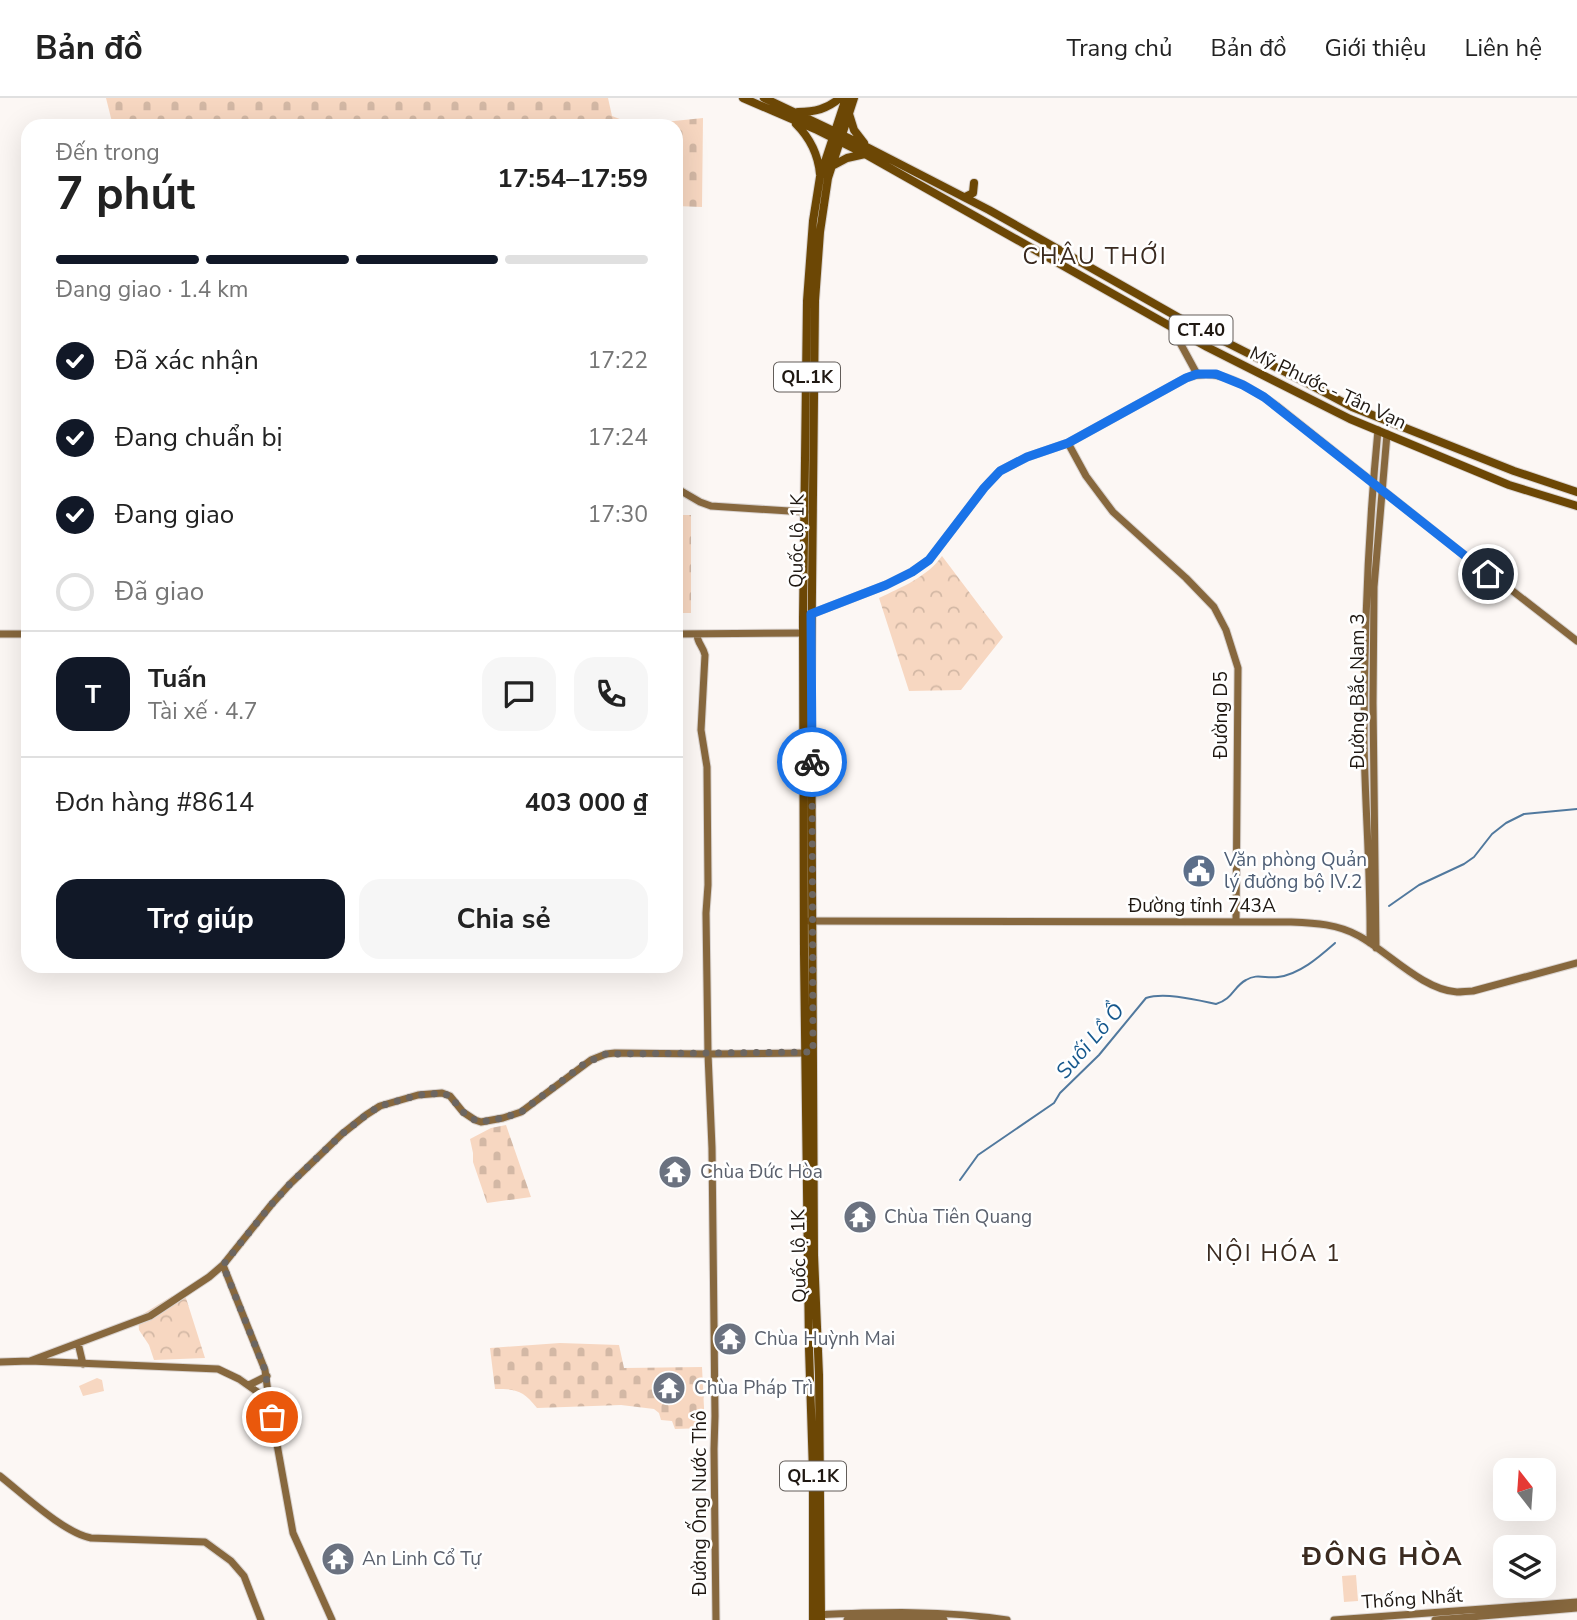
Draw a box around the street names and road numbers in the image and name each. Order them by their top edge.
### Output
road number: CT.40 [1170,316,1232,344]
street label: Mỹ Phước - Tân Vạn [1245,340,1411,436]
road number: QL.1K [774,362,840,391]
street label: Quốc lộ 1K [783,493,811,588]
street label: Đường Bắc Nam 3 [1345,613,1371,770]
street label: Đường D5 [1208,671,1234,760]
street label: Đường tỉnh 743A [1127,893,1276,919]
street label: Quốc lộ 1K [785,1208,813,1303]
street label: Đường Ống Nước Thô [685,1410,713,1597]
road number: QL.1K [780,1462,846,1490]
street label: Thống Nhất [1361,1582,1464,1615]

